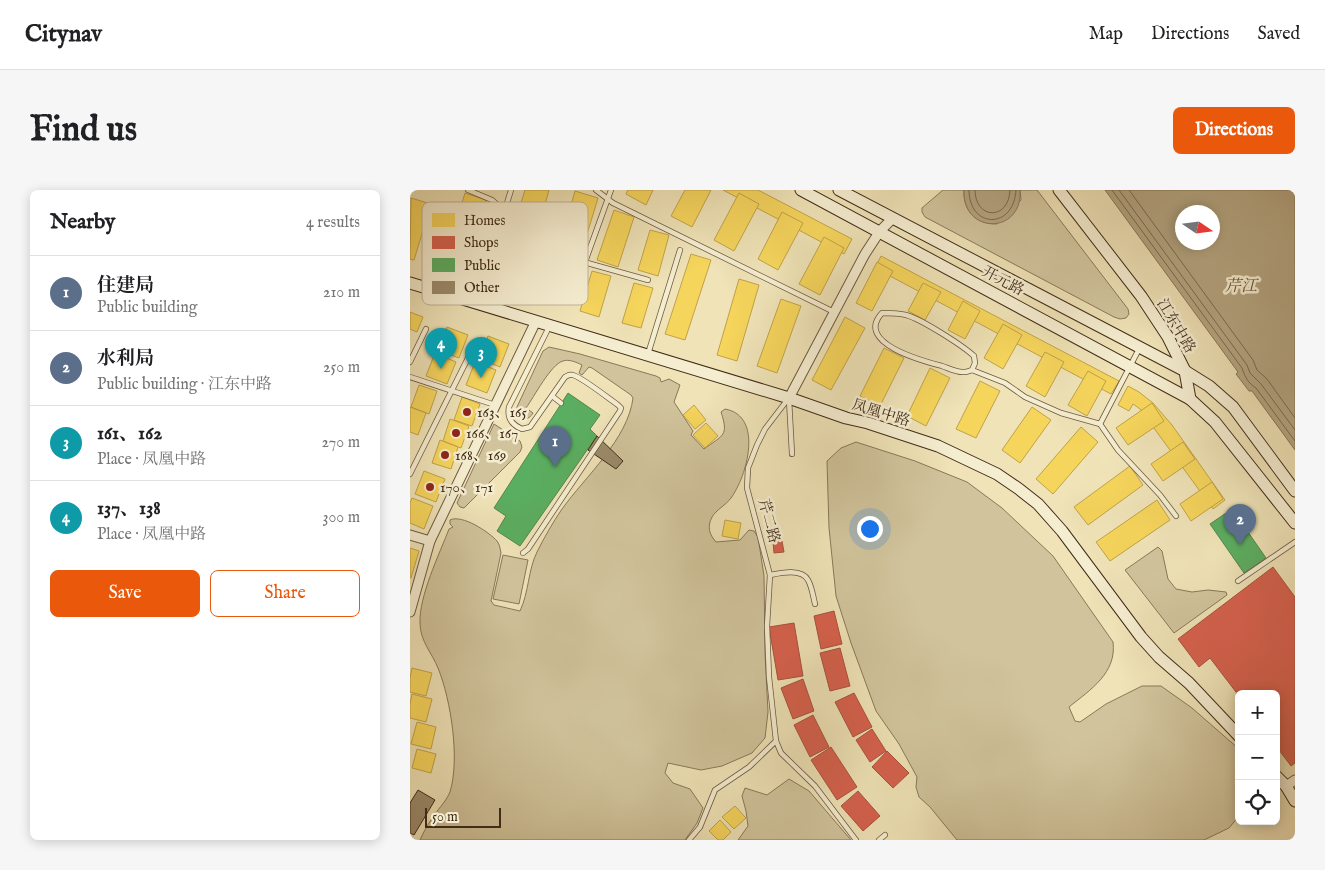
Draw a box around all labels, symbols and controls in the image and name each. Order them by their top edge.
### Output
text: Citynav [25,19,102,50]
text: Map [1089,23,1123,46]
text: Directions [1151,23,1229,46]
text: Saved [1257,23,1300,46]
button: Directions [1173,107,1295,154]
text: Find us [30,108,137,153]
legend [422,202,588,305]
north arrow [1175,205,1220,250]
text: Nearby [50,209,115,236]
text: Homes [464,212,506,230]
text: 4 results [306,213,360,233]
text: Shops [464,234,499,252]
text: Public [464,257,500,275]
street label: 开元路 [979,262,1027,300]
text: 住建局 [97,274,154,298]
water label: 芹江 [1225,277,1259,297]
text: Other [464,279,499,297]
text: 1 [63,283,69,303]
text: 210 m [323,283,360,303]
street label: 江东中路 [1152,295,1200,357]
text: Public building [97,298,197,318]
pin: 4 [425,328,457,369]
pin: 3 [465,337,497,378]
text: 水利局 [97,347,154,371]
text: 2 [62,358,70,378]
text: 250 m [323,358,360,378]
text: Public building · 江东中路 [97,375,272,395]
street label: 凤凰中路 [850,395,912,431]
place label: 163、165 [477,403,527,422]
marker: 163、165 [461,406,473,418]
text: 161、162 [97,422,162,446]
place label: 166、167 [466,424,518,443]
pin: 1 [539,426,571,467]
marker: 166、167 [450,427,462,439]
text: 3 [63,433,69,453]
text: 270 m [321,433,360,453]
place label: 168、169 [455,446,506,465]
marker: 168、169 [439,449,451,461]
text: Place · 凤凰中路 [97,450,206,470]
place label: 170、171 [440,478,493,497]
marker: 170、171 [424,481,436,493]
text: 137、138 [97,497,161,521]
street label: 芹二路 [754,497,784,545]
pin: 2 [1224,504,1256,545]
text: 4 [62,508,70,528]
text: 300 m [322,508,360,528]
your location [857,516,883,542]
text: Place · 凤凰中路 [97,525,206,545]
button: Save [50,570,200,617]
button: Share [210,570,360,617]
map controls [1235,690,1280,825]
button: + [1235,690,1280,735]
button: − [1235,735,1280,780]
button: locate [1235,780,1280,825]
scale bar [425,805,501,828]
text: 50 m [432,808,458,826]

